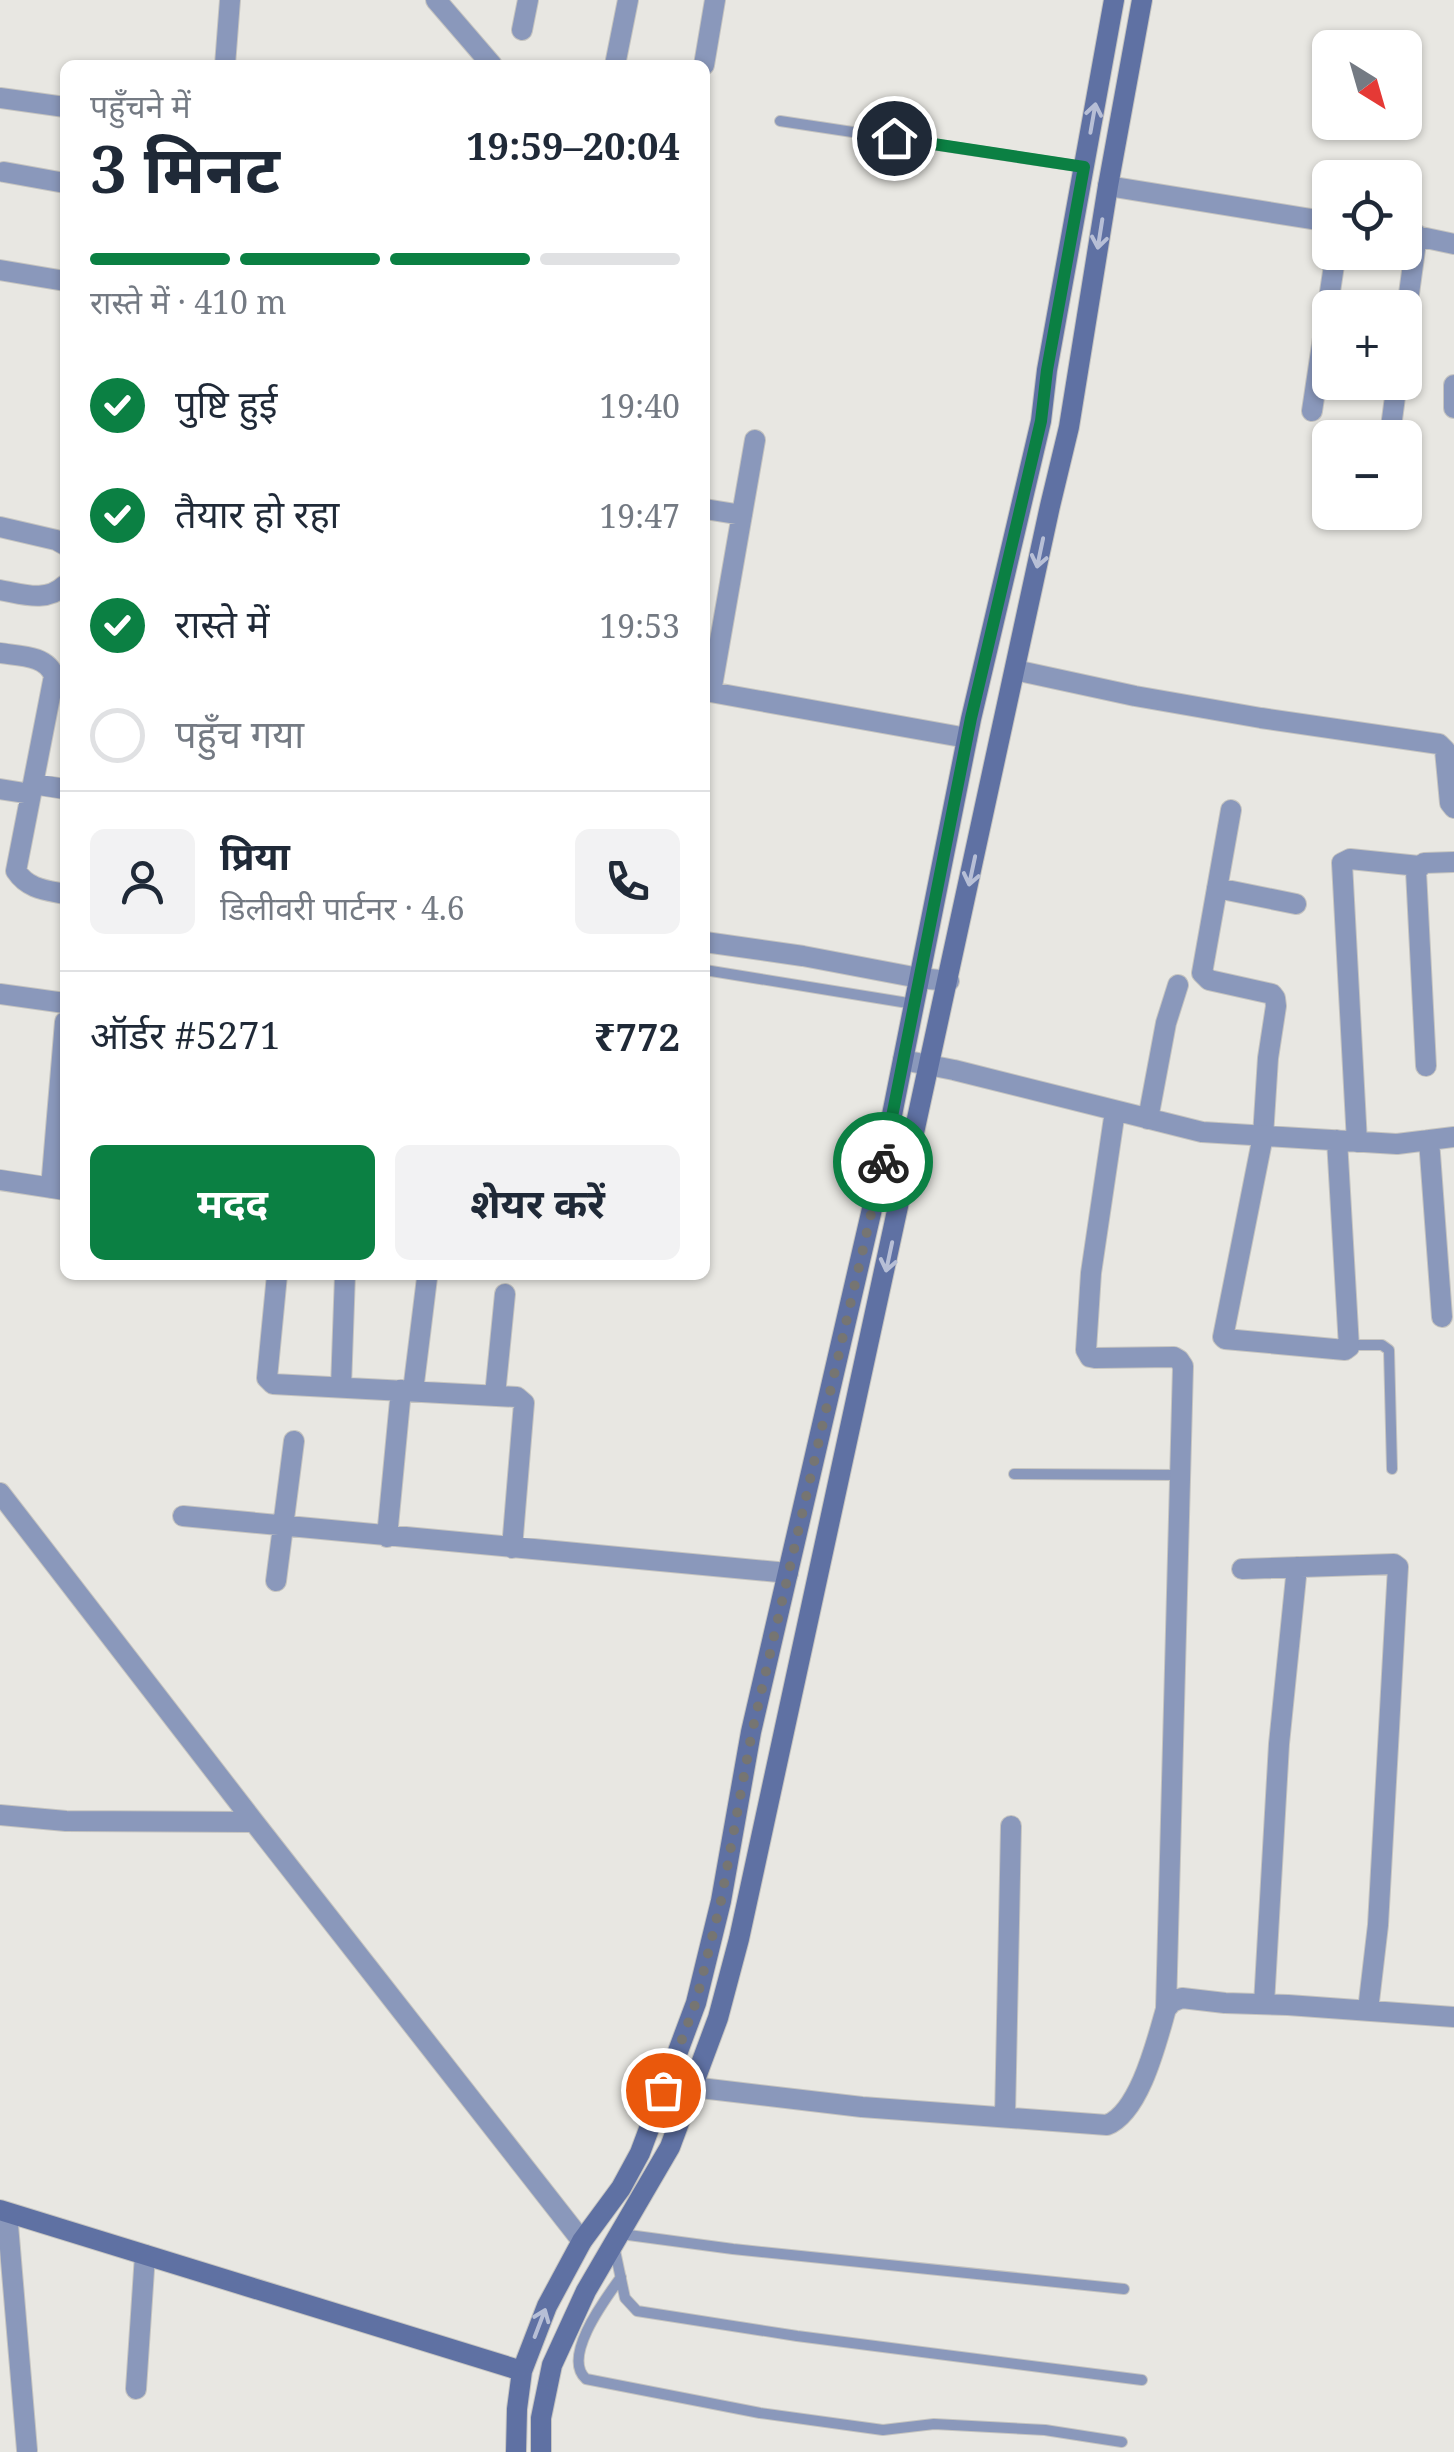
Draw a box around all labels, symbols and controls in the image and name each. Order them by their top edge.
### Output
north arrow [1312,30,1422,140]
map controls [1312,30,1422,530]
text: पहुँचने में [90,84,191,127]
pin [852,96,937,181]
one-way arrow [1084,102,1103,135]
icon: home [867,111,922,166]
text: 19:59–20:04 [466,119,680,171]
text: 3 मिनट [90,124,280,212]
button: locate [1312,160,1422,270]
one-way arrow [1090,217,1109,250]
text: रास्ते में · 410 m [90,280,286,323]
button: + [1312,290,1422,400]
text: पुष्टि हुई [175,377,277,429]
icon: check [90,378,145,433]
text: 19:40 [599,384,680,427]
button: − [1312,420,1422,530]
text: तैयार हो रहा [175,487,339,539]
icon: check [90,488,145,543]
text: 19:47 [599,494,680,537]
one-way arrow [1029,536,1048,568]
text: रास्ते में [175,597,269,649]
icon: check [90,598,145,653]
text: 19:53 [599,604,680,647]
text: पहुँच गया [175,707,304,759]
button: person [90,829,195,934]
text: प्रिया [220,829,290,881]
button: phone [575,829,680,934]
one-way arrow [962,854,980,886]
text: डिलीवरी पार्टनर · 4.6 [220,886,465,929]
text: ऑर्डर #5271 [90,1008,281,1060]
text: ₹772 [594,1010,680,1062]
courier [833,1112,933,1212]
icon: bike [856,1135,911,1190]
button: मदद [90,1145,375,1260]
button: शेयर करें [395,1145,680,1260]
one-way arrow [878,1240,897,1272]
pin [621,2048,706,2133]
icon: bag [636,2063,691,2118]
one-way arrow [532,2309,550,2340]

